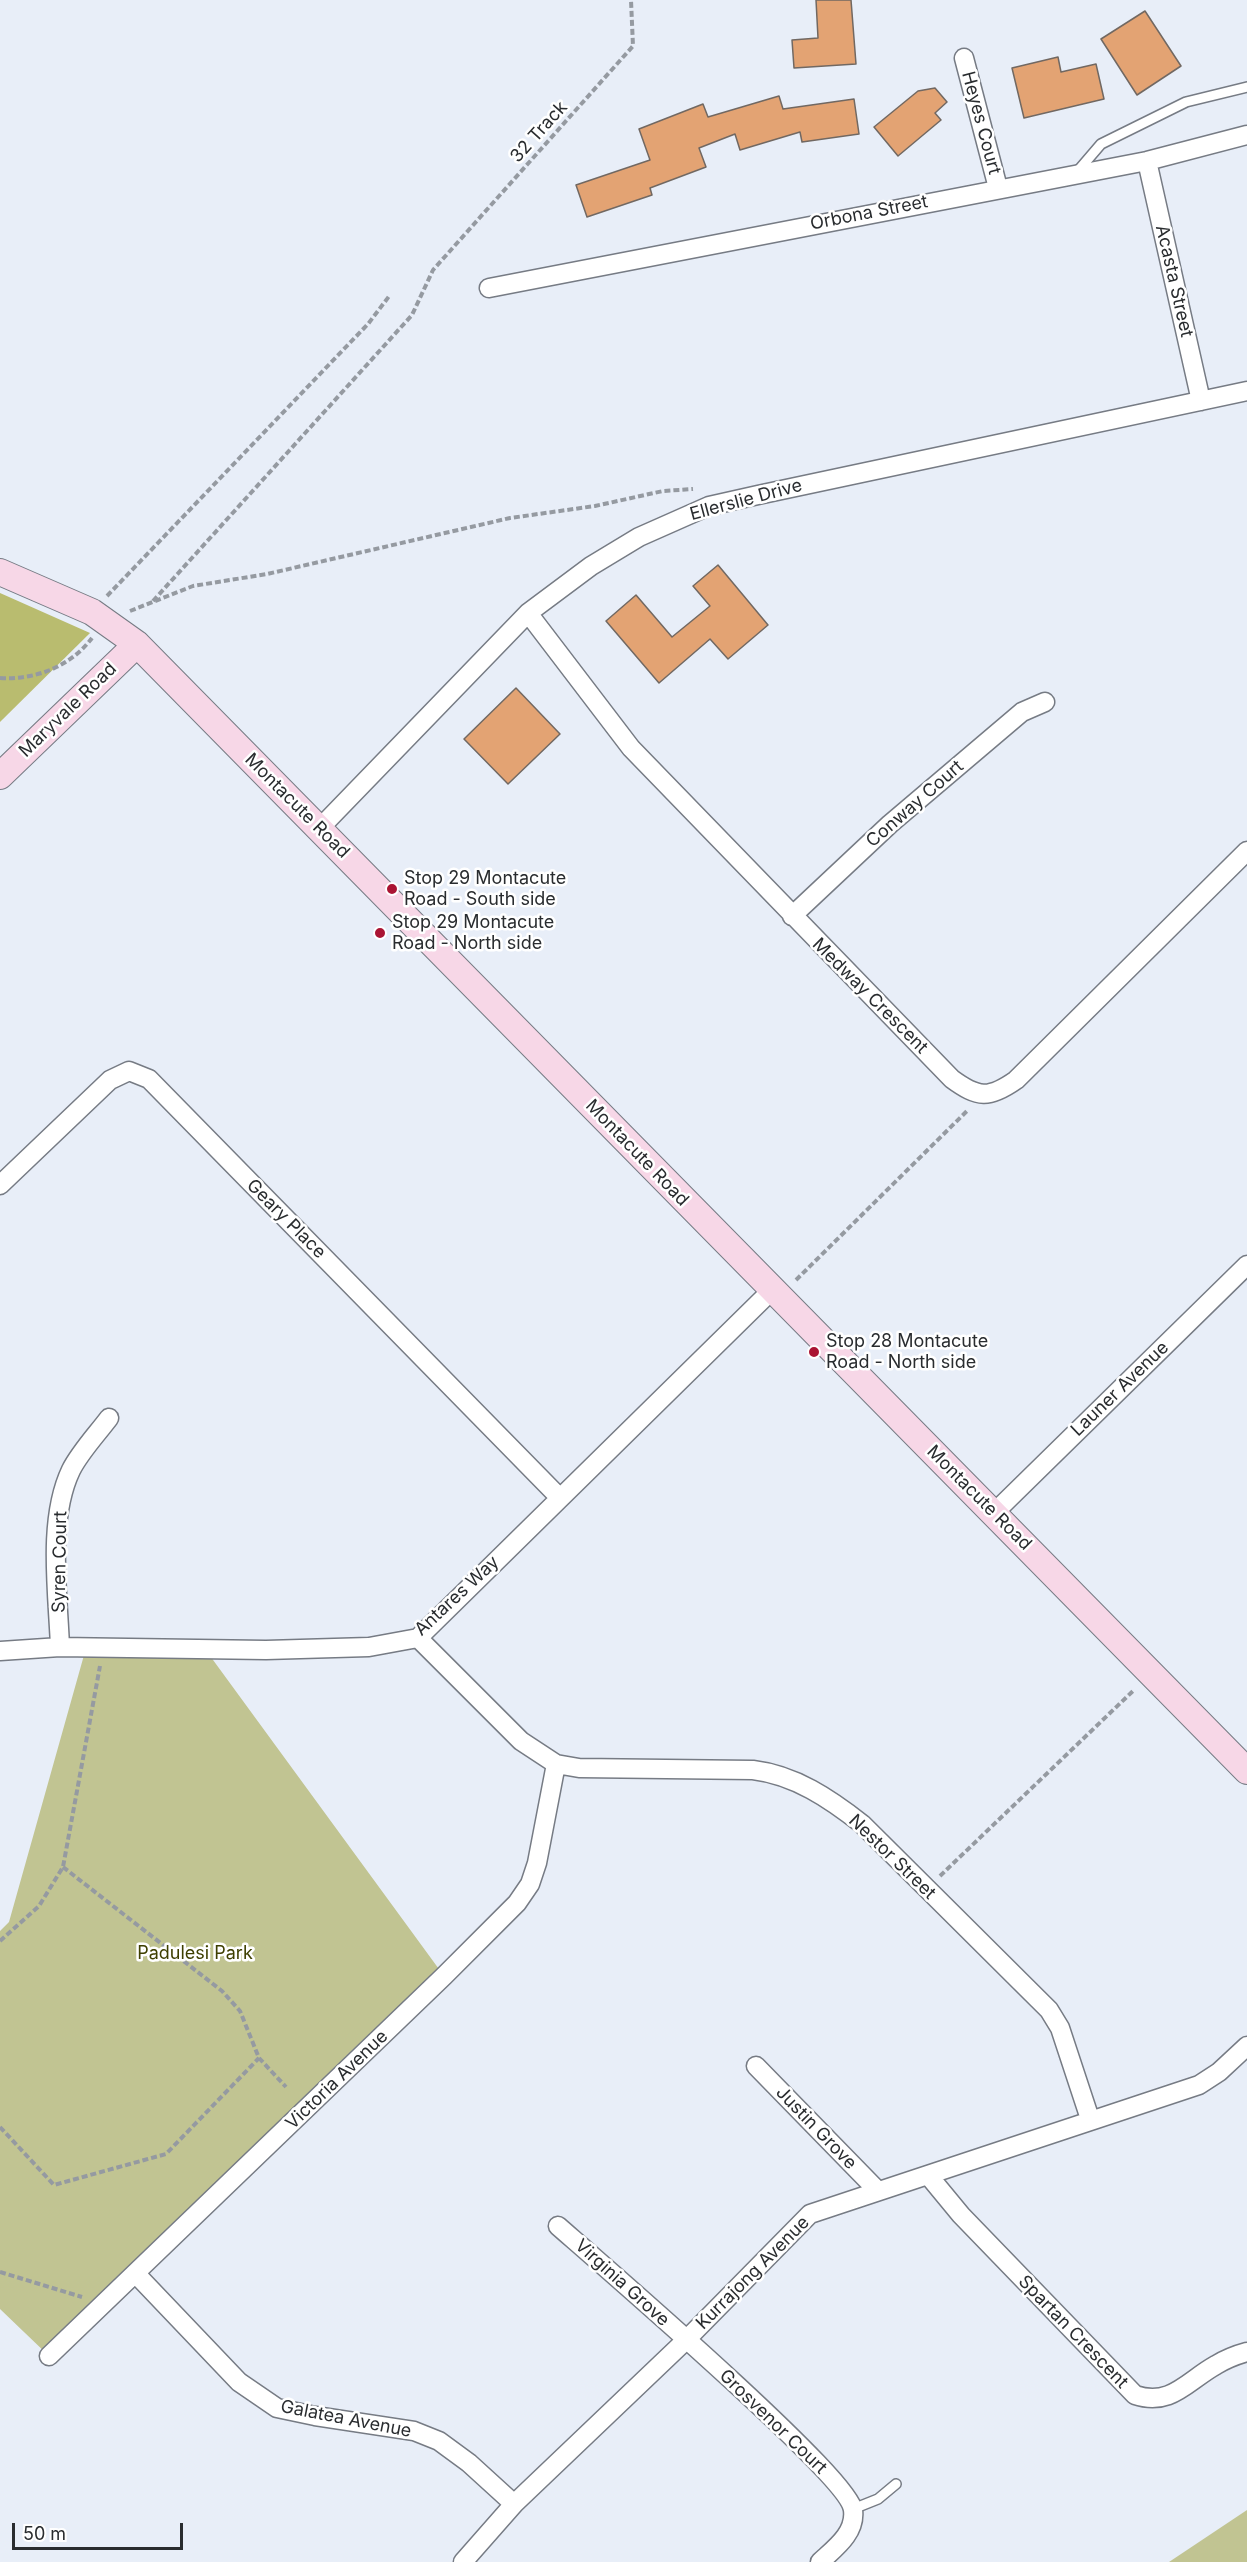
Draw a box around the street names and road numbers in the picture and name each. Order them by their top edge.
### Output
street label: Heyes Court [957,69,1005,177]
street label: 32 Track [506,97,572,167]
street label: Orbona Street [808,191,930,235]
street label: Acasta Street [1151,223,1197,339]
street label: Ellerslie Drive [688,475,804,525]
street label: Maryvale Road [15,658,121,762]
street label: Montacute Road [240,749,354,863]
street label: Conway Court [862,756,968,852]
street label: Medway Crescent [808,934,932,1058]
street label: Montacute Road [581,1095,693,1211]
street label: Geary Place [242,1175,330,1263]
street label: Launer Avenue [1067,1337,1173,1441]
street label: Montacute Road [922,1441,1036,1555]
street label: Syren Court [48,1511,72,1613]
street label: Antares Way [410,1551,504,1641]
street label: Nestor Street [844,1810,940,1904]
street label: Victoria Avenue [282,2026,392,2134]
street label: Justin Grove [771,2082,861,2174]
street label: Kurrajong Avenue [692,2212,814,2334]
street label: Virginia Grove [570,2235,674,2331]
street label: Spartan Crescent [1014,2271,1132,2393]
street label: Grosvenor Court [715,2365,831,2479]
street label: Galatea Avenue [279,2396,413,2442]

